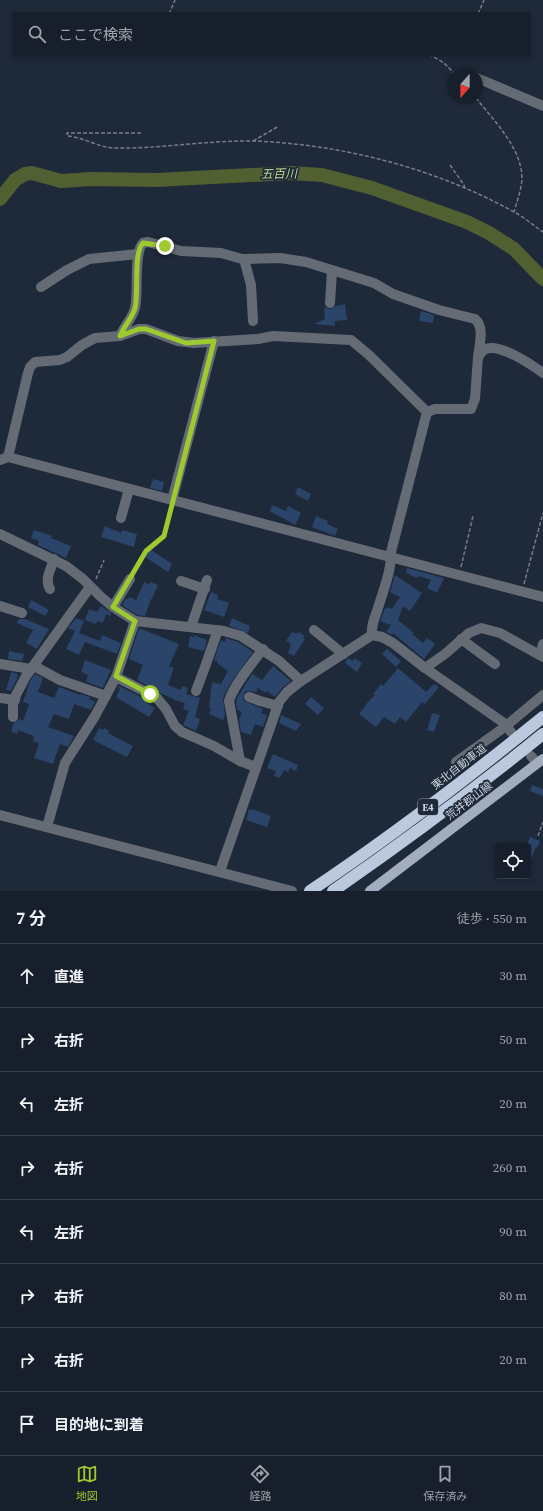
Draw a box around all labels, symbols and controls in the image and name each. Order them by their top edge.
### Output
search box [12,12,531,56]
icon: search [26,23,48,45]
text: ここで検索 [58,24,133,45]
north arrow [447,68,483,104]
water label: 五百川 [261,166,299,182]
route end [156,237,174,255]
route start [141,685,159,703]
street label: 東北自動車道 [428,741,490,793]
street label: 荒井郡山線 [443,778,495,824]
road number: E4 [418,799,438,815]
map controls [495,843,531,879]
button: locate [495,843,531,879]
text: 7 分 [16,906,46,930]
text: 徒歩 · 550 m [457,910,527,927]
icon: ahead [16,965,38,987]
text: 直進 [54,966,84,987]
text: 30 m [499,967,527,984]
icon: right [16,1029,38,1051]
text: 右折 [54,1030,84,1051]
text: 50 m [499,1031,527,1048]
icon: left [16,1093,38,1115]
text: 左折 [54,1094,84,1115]
text: 20 m [499,1095,527,1112]
icon: right [16,1157,38,1179]
text: 右折 [54,1158,84,1179]
text: 260 m [493,1159,527,1176]
icon: left [16,1221,38,1243]
text: 左折 [54,1222,84,1243]
text: 90 m [499,1223,527,1240]
icon: right [16,1285,38,1307]
text: 右折 [54,1286,84,1307]
text: 80 m [499,1287,527,1304]
icon: right [16,1349,38,1371]
text: 右折 [54,1350,84,1371]
text: 20 m [499,1351,527,1368]
icon: arrive [16,1413,38,1435]
text: 目的地に到着 [54,1414,144,1435]
tab: 地図 [76,1463,98,1504]
tab: 経路 [249,1463,271,1504]
tab: 保存済み [423,1463,467,1504]

